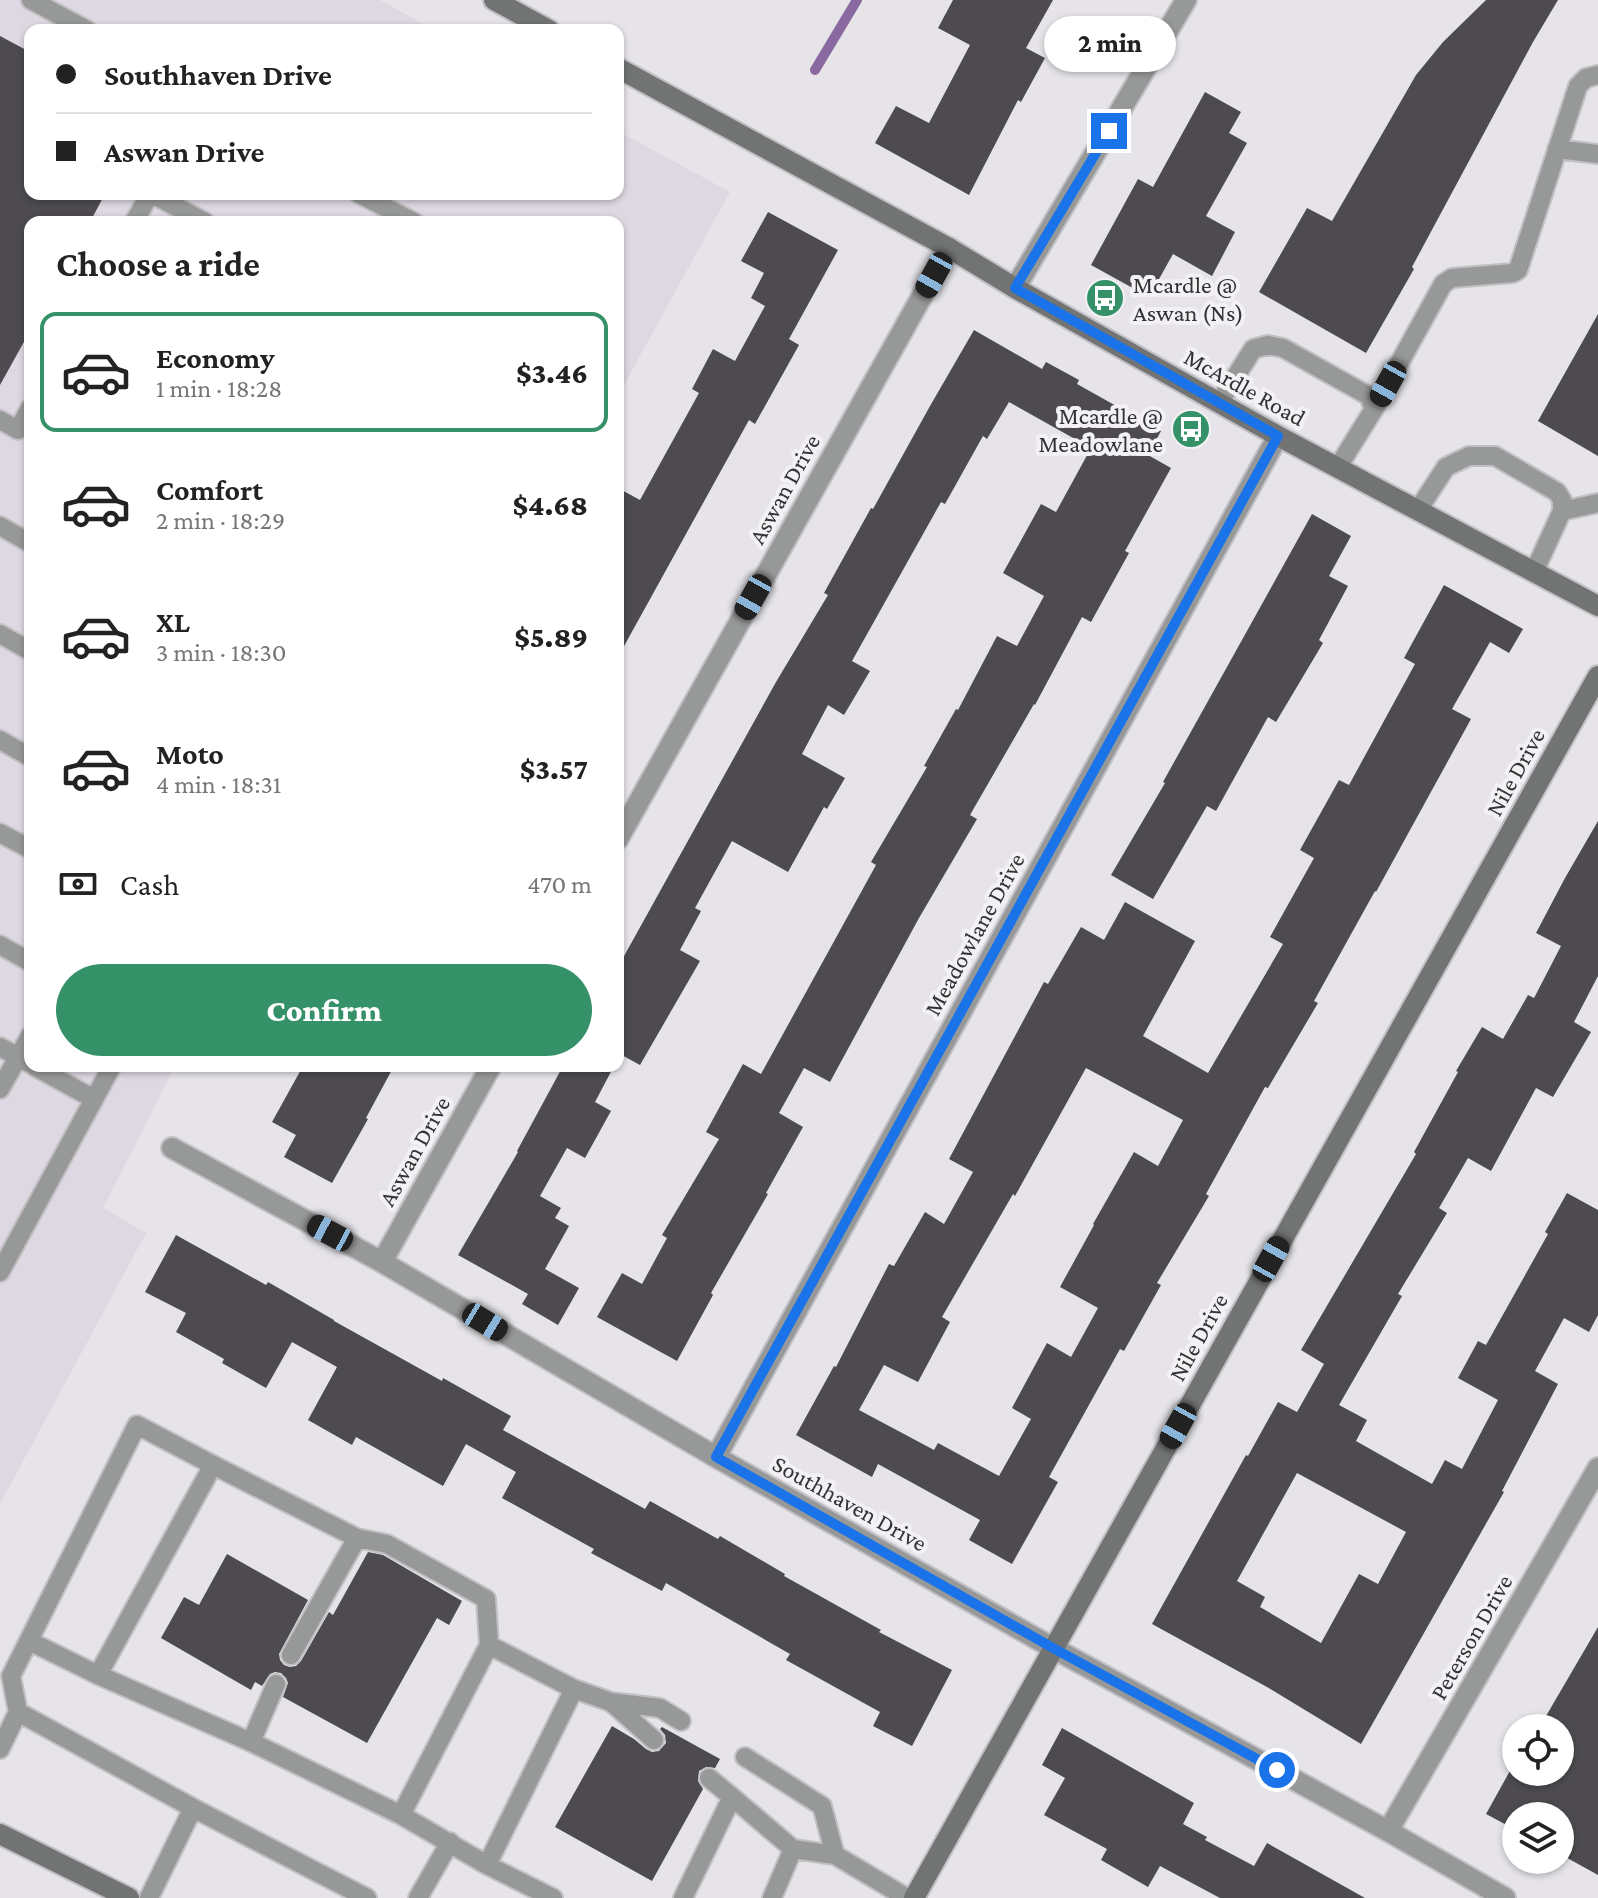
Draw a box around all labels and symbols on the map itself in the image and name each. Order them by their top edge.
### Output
callout: 2 min [1043,15,1175,71]
route end [1091,113,1127,149]
car [912,248,956,302]
place label: Mcardle @ Aswan (Ns) [1133,271,1244,327]
bus stop icon: Mcardle @ Aswan (Ns) [1084,277,1126,319]
street label: McArdle Road [1180,343,1311,432]
car [1366,357,1410,411]
place label: Mcardle @ Meadowlane [1038,402,1163,457]
bus stop icon: Mcardle @ Meadowlane [1170,408,1212,450]
street label: Aswan Drive [743,429,825,549]
car [731,570,775,624]
street label: Nile Drive [1480,724,1550,820]
street label: Meadowlane Drive [918,848,1030,1020]
street label: Aswan Drive [373,1091,455,1211]
car [303,1211,357,1255]
car [1249,1232,1293,1286]
street label: Nile Drive [1163,1289,1233,1385]
car [458,1299,512,1345]
car [1156,1399,1200,1453]
street label: Southhaven Drive [768,1450,932,1556]
street label: Peterson Drive [1424,1570,1518,1704]
route start [1259,1752,1295,1788]

